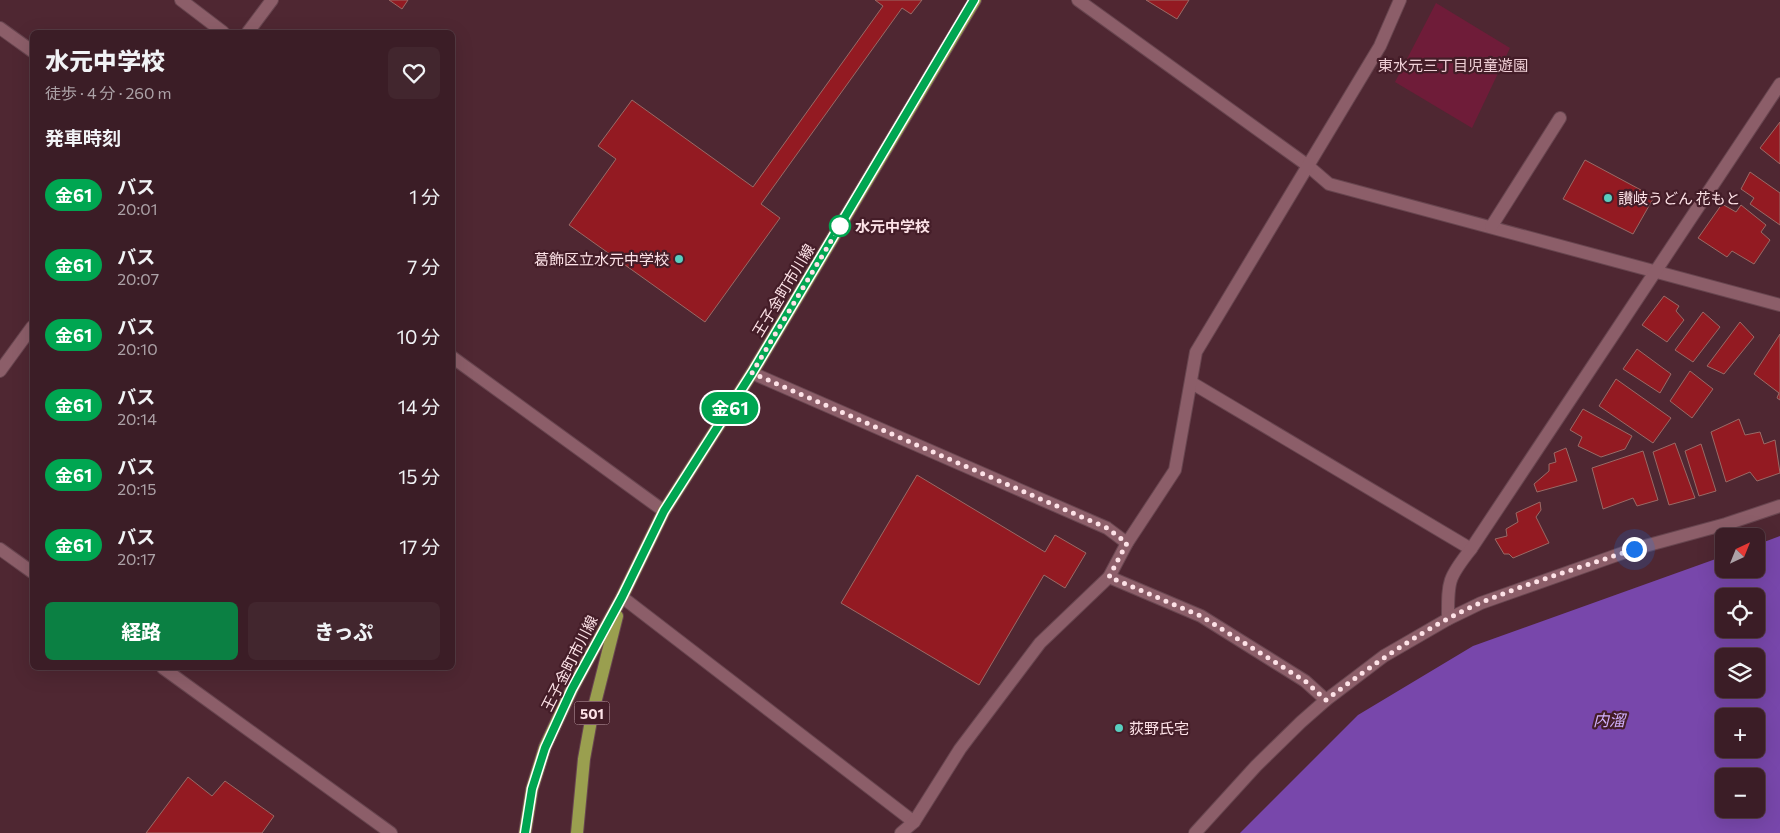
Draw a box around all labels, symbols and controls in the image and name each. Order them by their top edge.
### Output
text: 水元中学校 [45,46,165,75]
button: heart [388,47,440,99]
park label: 東水元三丁目児童遊園 [1378,56,1528,74]
text: 徒歩 · 4 分 · 260 m [45,83,171,102]
text: 発車時刻 [45,126,121,149]
text: バス [117,175,155,198]
text: 金61 [55,184,92,206]
text: 1 分 [409,185,440,208]
place label: 讃岐うどん 花もと [1618,189,1741,207]
marker: 讃岐うどん 花もと [1602,192,1614,204]
text: 20:01 [117,199,158,218]
marker: 水元中学校 [829,215,851,237]
place label: 水元中学校 [855,217,930,235]
street label: 王子金町市川線 [748,240,818,340]
text: バス [117,245,155,268]
place label: 葛飾区立水元中学校 [534,250,669,268]
marker: 葛飾区立水元中学校 [673,253,685,265]
text: 金61 [55,254,92,276]
text: 7 分 [407,255,440,278]
text: 20:07 [117,269,159,288]
text: バス [117,315,155,338]
text: 金61 [55,324,92,346]
text: 10 分 [397,325,440,348]
text: 20:10 [117,339,158,358]
text: バス [117,385,155,408]
line badge: 金61 [701,392,759,424]
text: 金61 [55,394,92,416]
text: 14 分 [398,395,440,418]
text: 金61 [711,397,749,419]
text: 20:14 [117,409,157,428]
text: バス [117,455,155,478]
text: 金61 [55,464,92,486]
text: 15 分 [398,465,440,488]
text: 20:15 [117,479,156,498]
text: バス [117,525,155,548]
north arrow [1715,528,1765,578]
map controls [1715,528,1765,818]
text: 金61 [55,534,92,556]
text: 17 分 [399,535,440,558]
your location [1622,537,1647,562]
text: 20:17 [117,549,156,568]
button: locate [1715,588,1765,638]
button: 経路 [45,602,238,660]
button: きっぷ [248,602,440,660]
street label: 王子金町市川線 [537,612,601,714]
button: layers [1715,648,1765,698]
road number: 501 [574,701,610,724]
button: + [1715,708,1765,758]
water label: 内溜 [1593,710,1628,729]
place label: 荻野氏宅 [1129,719,1189,737]
marker: 荻野氏宅 [1113,722,1125,734]
button: − [1715,768,1765,818]

